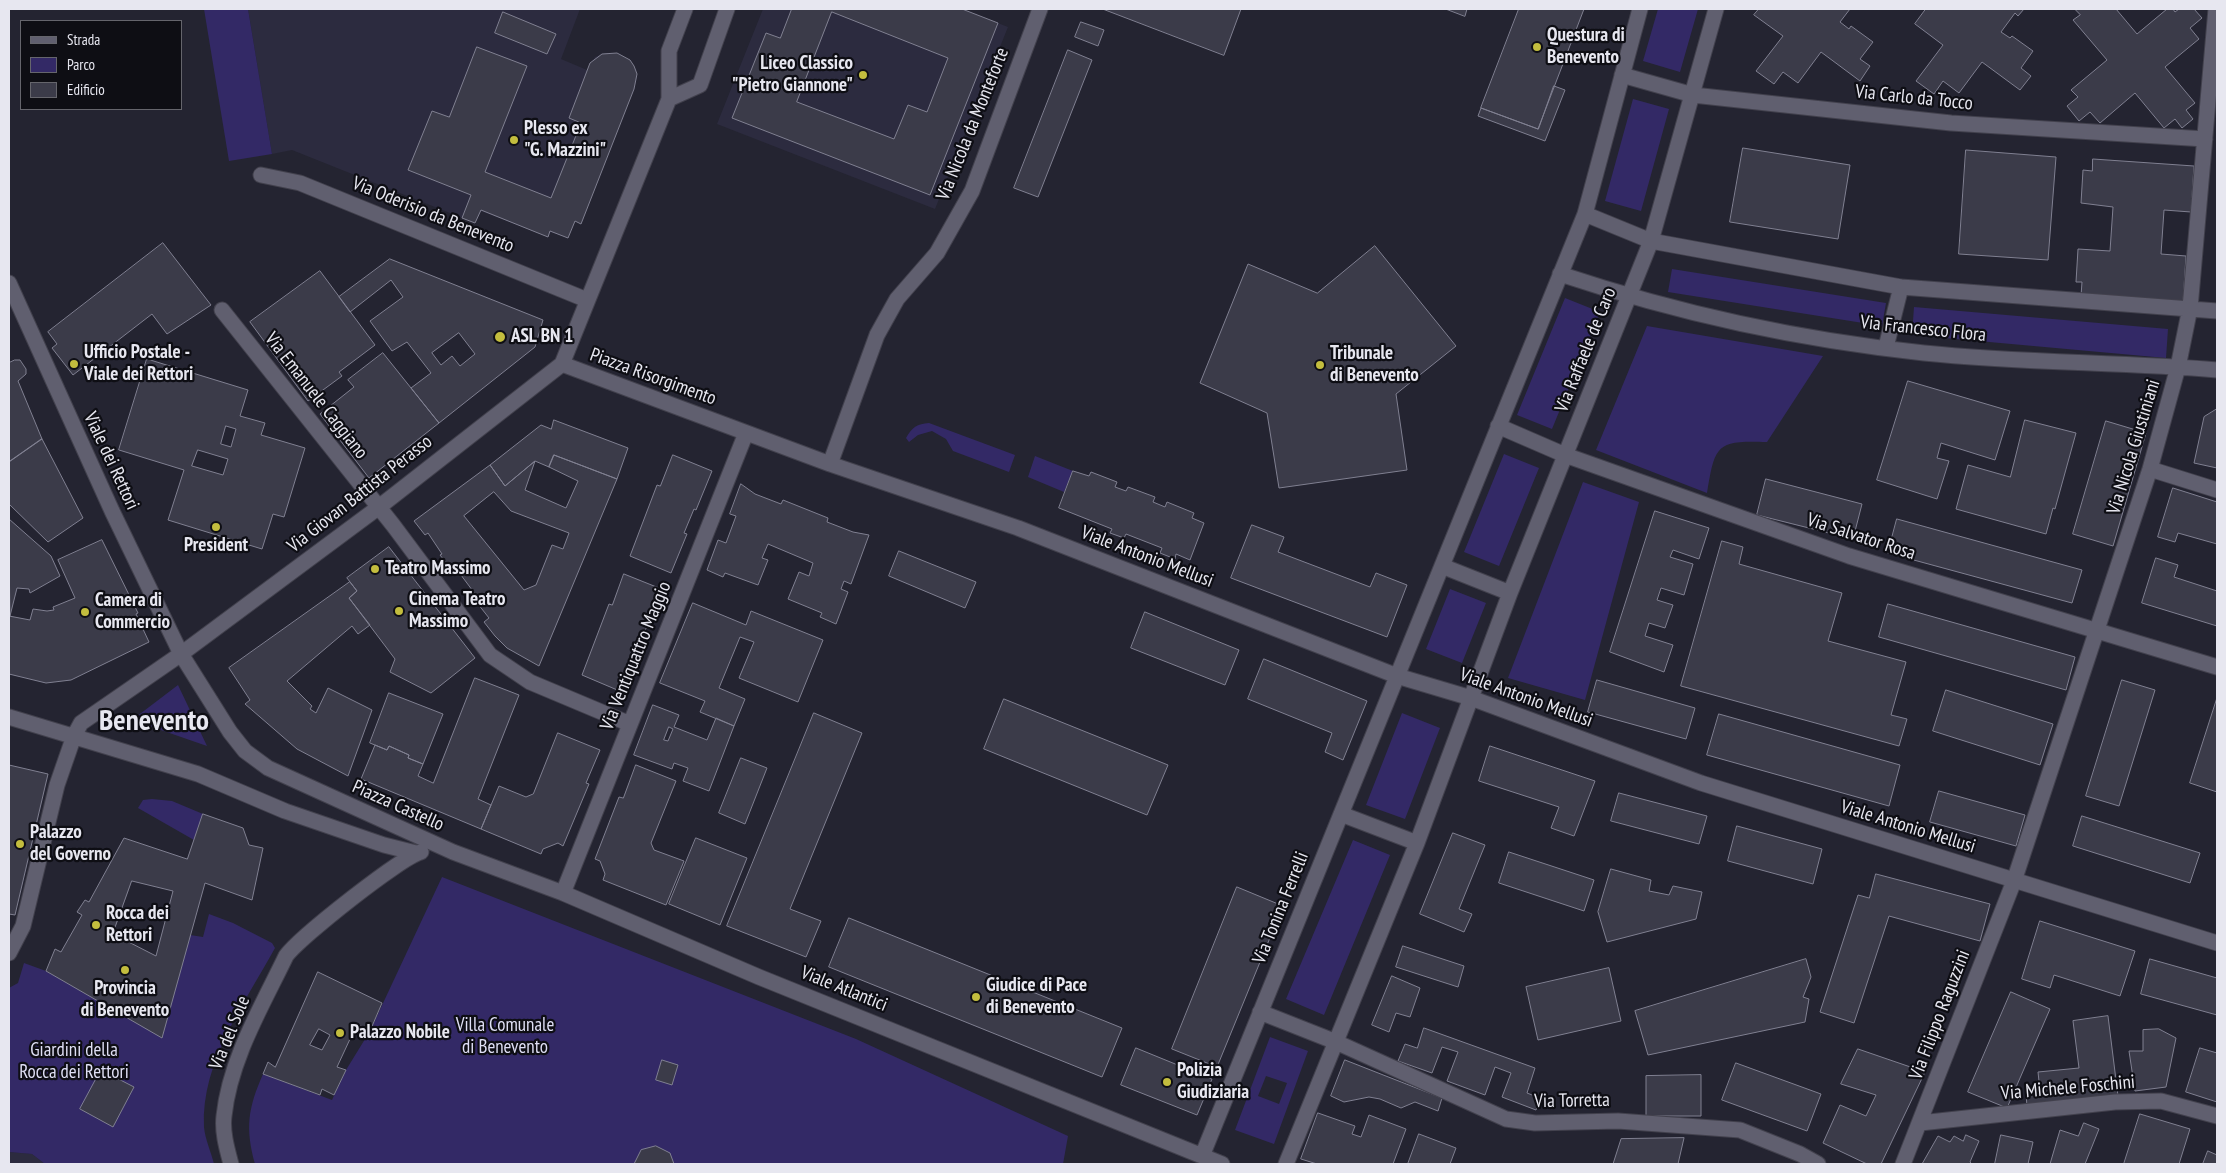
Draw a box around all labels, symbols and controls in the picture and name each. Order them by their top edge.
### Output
legend [20,20,182,110]
place label: Questura di Benevento [1547,25,1625,69]
text: Strada [67,30,100,49]
marker: Questura di Benevento [1531,41,1543,53]
street label: Via Nicola da Monteforte [932,44,1014,204]
place label: Liceo Classico "Pietro Giannone" [732,53,853,97]
text: Parco [67,55,95,74]
marker: Liceo Classico "Pietro Giannone" [857,69,869,81]
text: Edificio [67,80,105,99]
street label: Via Carlo da Tocco [1854,80,1974,116]
place label: Plesso ex "G. Mazzini" [524,118,606,162]
marker: Plesso ex "G. Mazzini" [508,134,520,146]
street label: Via Oderisio da Benevento [349,172,517,258]
street label: Via Raffaele de Caro [1551,284,1621,416]
street label: Via Francesco Flora [1859,311,1987,347]
place label: ASL BN 1 [511,326,573,348]
street label: Via Emanuele Caggiano [260,328,372,464]
marker: ASL BN 1 [493,330,507,344]
place label: Ufficio Postale - Viale dei Rettori [84,342,193,386]
place label: Tribunale di Benevento [1330,343,1419,387]
street label: Piazza Risorgimento [587,344,719,410]
marker: Ufficio Postale - Viale dei Rettori [68,358,80,370]
marker: Tribunale di Benevento [1314,359,1326,371]
street label: Via Nicola Giustiniani [2103,377,2165,517]
street label: Viale dei Rettori [78,409,144,513]
street label: Via Giovan Battista Perasso [283,430,437,558]
street label: Via Salvator Rosa [1804,509,1918,565]
marker: President [210,521,222,533]
street label: Viale Antonio Mellusi [1078,521,1216,593]
place label: President [184,535,248,557]
place label: Teatro Massimo [385,558,491,580]
marker: Teatro Massimo [369,563,381,575]
street label: Via Ventiquattro Maggio [596,578,676,734]
place label: Cinema Teatro Massimo [409,589,506,633]
place label: Camera di Commercio [95,590,170,634]
marker: Cinema Teatro Massimo [393,605,405,617]
marker: Camera di Commercio [79,606,91,618]
street label: Viale Antonio Mellusi [1456,663,1596,733]
district label: Benevento [99,705,209,739]
street label: Piazza Castello [349,776,447,836]
street label: Viale Antonio Mellusi [1838,796,1978,858]
place label: Palazzo del Governo [30,822,111,866]
marker: Palazzo del Governo [14,838,26,850]
street label: Via Tonina Ferrelli [1248,849,1314,967]
place label: Rocca dei Rettori [106,903,169,947]
marker: Rocca dei Rettori [90,919,102,931]
street label: Via Filippo Raguzzini [1905,947,1975,1083]
street label: Viale Atlantici [797,961,891,1017]
marker: Provincia di Benevento [119,964,131,976]
place label: Giudice di Pace di Benevento [986,975,1087,1019]
place label: Provincia di Benevento [81,978,169,1022]
marker: Giudice di Pace di Benevento [970,991,982,1003]
street label: Via del Sole [205,993,255,1073]
park label: Villa Comunale di Benevento [456,1015,554,1059]
place label: Palazzo Nobile [350,1022,450,1044]
marker: Palazzo Nobile [334,1027,346,1039]
park label: Giardini della Rocca dei Rettori [19,1040,129,1084]
place label: Polizia Giudiziaria [1177,1060,1249,1104]
street label: Via Michele Foschini [2000,1071,2136,1105]
marker: Polizia Giudiziaria [1161,1076,1173,1088]
street label: Via Torretta [1534,1089,1610,1113]

